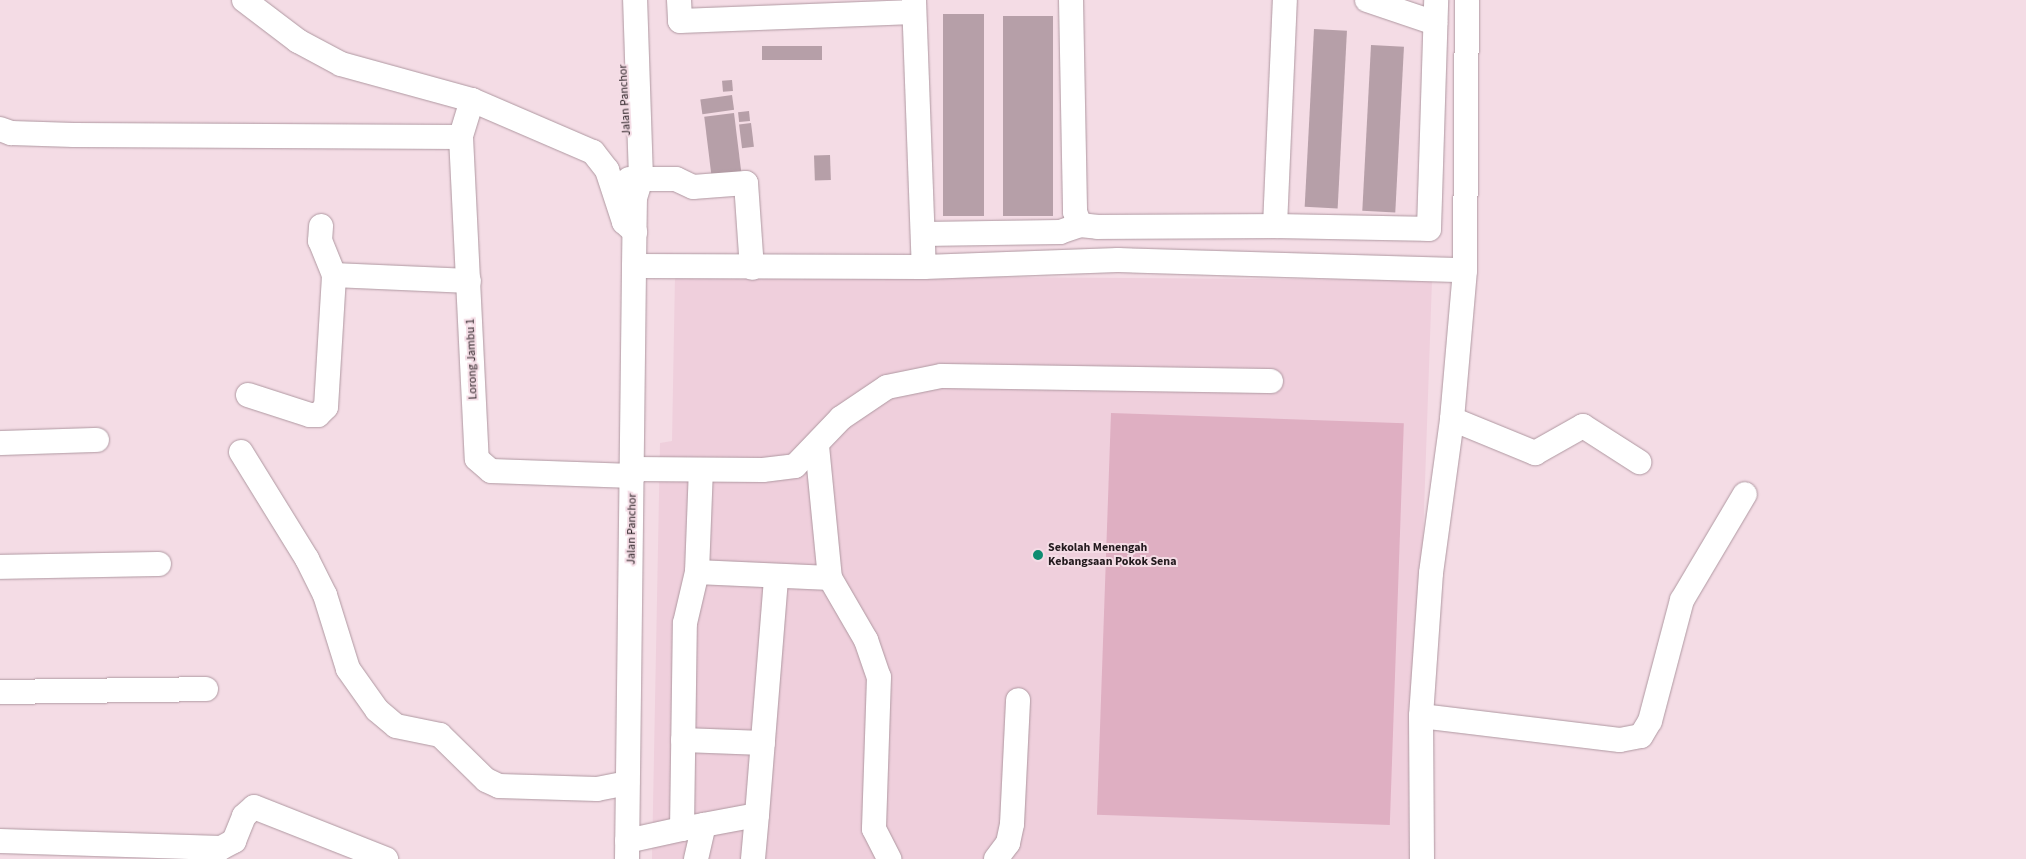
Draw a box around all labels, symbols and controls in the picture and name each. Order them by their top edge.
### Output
street label: Jalan Panchor [616,64,634,136]
street label: Lorong Jambu 1 [463,318,481,400]
street label: Jalan Panchor [624,493,640,565]
place label: Sekolah Menengah Kebangsaan Pokok Sena [1048,541,1176,569]
marker: Sekolah Menengah Kebangsaan Pokok Sena [1032,549,1044,561]

